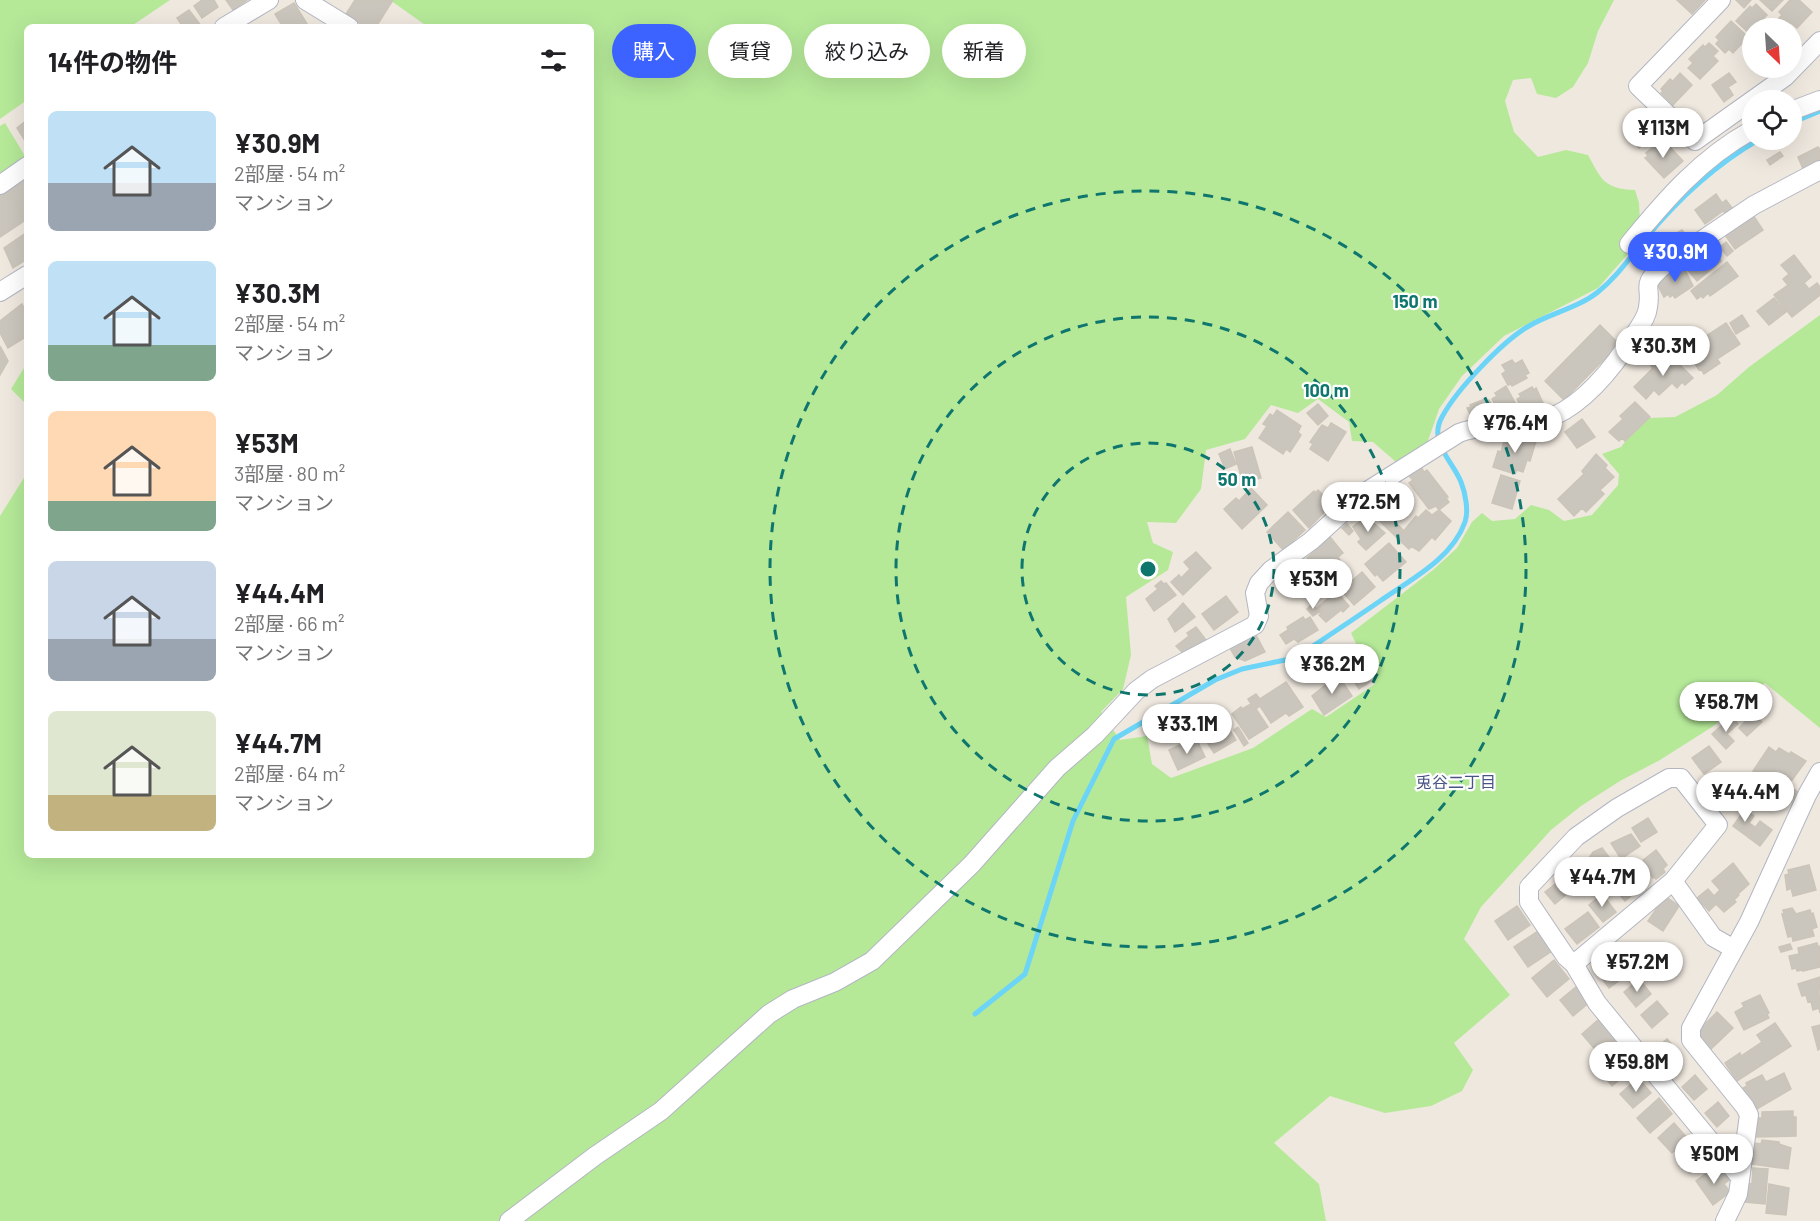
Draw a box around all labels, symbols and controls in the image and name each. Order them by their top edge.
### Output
north arrow [1742,18,1802,78]
map controls [1742,18,1802,150]
chip: 購入 [612,24,696,78]
chip: 賃貸 [708,24,792,78]
chip: 絞り込み [804,24,930,78]
chip: 新着 [942,24,1026,78]
icon: filters [537,44,570,77]
text: 14件の物件 [48,46,177,77]
button: locate [1742,90,1802,150]
pin: ¥113M [1621,108,1705,159]
text: ¥113M [1636,115,1690,139]
text: ¥30.9M [234,127,320,158]
icon: home [96,135,168,207]
text: 2部屋 · 54 m² [234,161,345,185]
text: マンション [234,190,334,214]
pin: ¥30.9M [1626,232,1724,283]
text: ¥30.9M [1642,239,1708,263]
text: ¥30.3M [234,277,320,308]
icon: home [96,285,168,357]
text: 150 m [1393,290,1437,312]
text: 2部屋 · 54 m² [234,311,345,335]
pin: ¥30.3M [1614,326,1712,377]
text: ¥30.3M [1630,333,1696,357]
text: マンション [234,340,334,364]
text: 100 m [1303,379,1349,401]
pin: ¥76.4M [1466,403,1564,454]
text: ¥76.4M [1482,410,1548,434]
text: ¥53M [234,427,298,458]
icon: home [96,435,168,507]
text: 3部屋 · 80 m² [234,461,345,485]
text: 50 m [1218,468,1256,490]
pin: ¥72.5M [1319,482,1417,533]
text: ¥72.5M [1335,489,1401,513]
text: マンション [234,490,334,514]
centre of rings [1138,559,1158,579]
pin: ¥53M [1277,559,1349,610]
text: ¥53M [1288,566,1338,590]
text: ¥44.4M [234,577,325,608]
icon: home [96,585,168,657]
text: 2部屋 · 66 m² [234,611,345,635]
text: マンション [234,640,334,664]
pin: ¥36.2M [1283,644,1381,695]
text: ¥36.2M [1299,651,1365,675]
pin: ¥58.7M [1677,682,1775,733]
text: ¥58.7M [1694,689,1758,713]
pin: ¥33.1M [1138,704,1236,755]
text: ¥33.1M [1156,711,1218,735]
text: ¥44.7M [234,727,322,758]
icon: home [96,735,168,807]
text: 2部屋 · 64 m² [234,761,345,785]
district label: 兎谷二丁目 [1416,772,1496,791]
pin: ¥44.4M [1696,772,1794,823]
text: ¥44.4M [1710,779,1780,803]
text: マンション [234,790,334,814]
pin: ¥44.7M [1553,857,1651,908]
text: ¥44.7M [1568,864,1636,888]
pin: ¥57.2M [1588,942,1686,993]
text: ¥57.2M [1605,949,1669,973]
pin: ¥59.8M [1587,1042,1685,1093]
text: ¥59.8M [1603,1049,1669,1073]
pin: ¥50M [1678,1134,1750,1185]
text: ¥50M [1689,1141,1739,1165]

